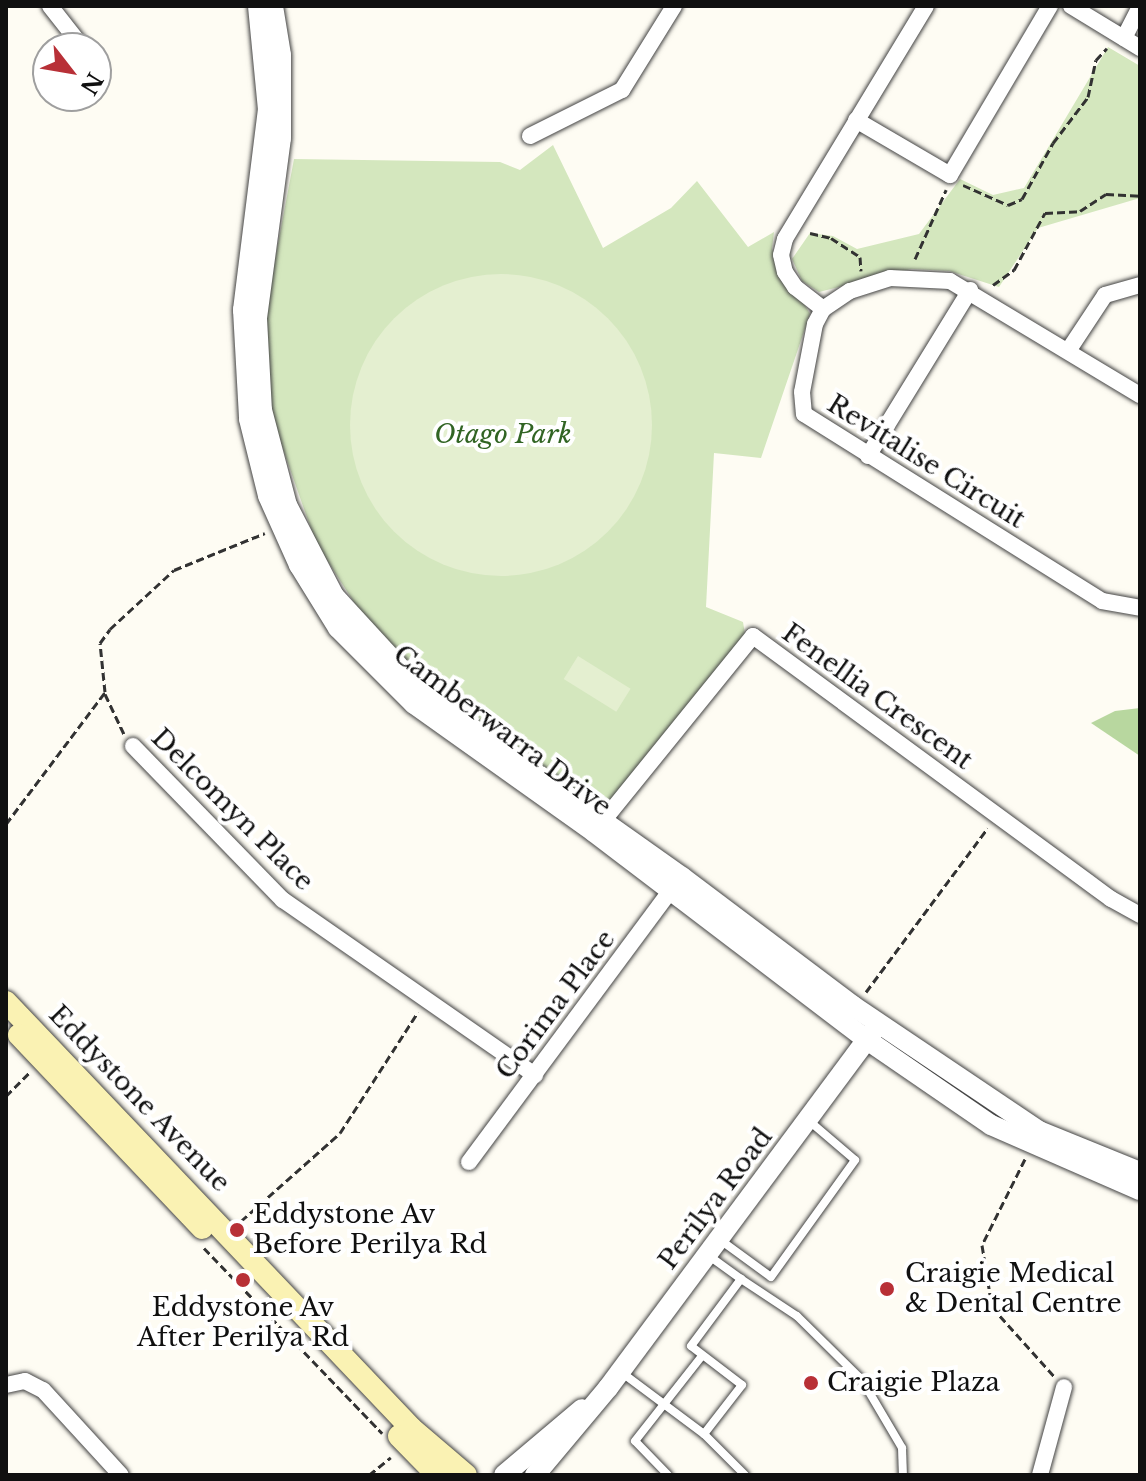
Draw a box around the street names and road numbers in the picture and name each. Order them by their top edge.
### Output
street label: Revitalise Circuit [821,389,1031,535]
street label: Fenellia Crescent [776,617,978,777]
street label: Camberwarra Drive [387,639,617,823]
street label: Delcomyn Place [145,723,319,897]
street label: Corima Place [490,924,622,1086]
street label: Eddystone Avenue [42,999,236,1199]
street label: Perilya Road [653,1122,779,1276]

